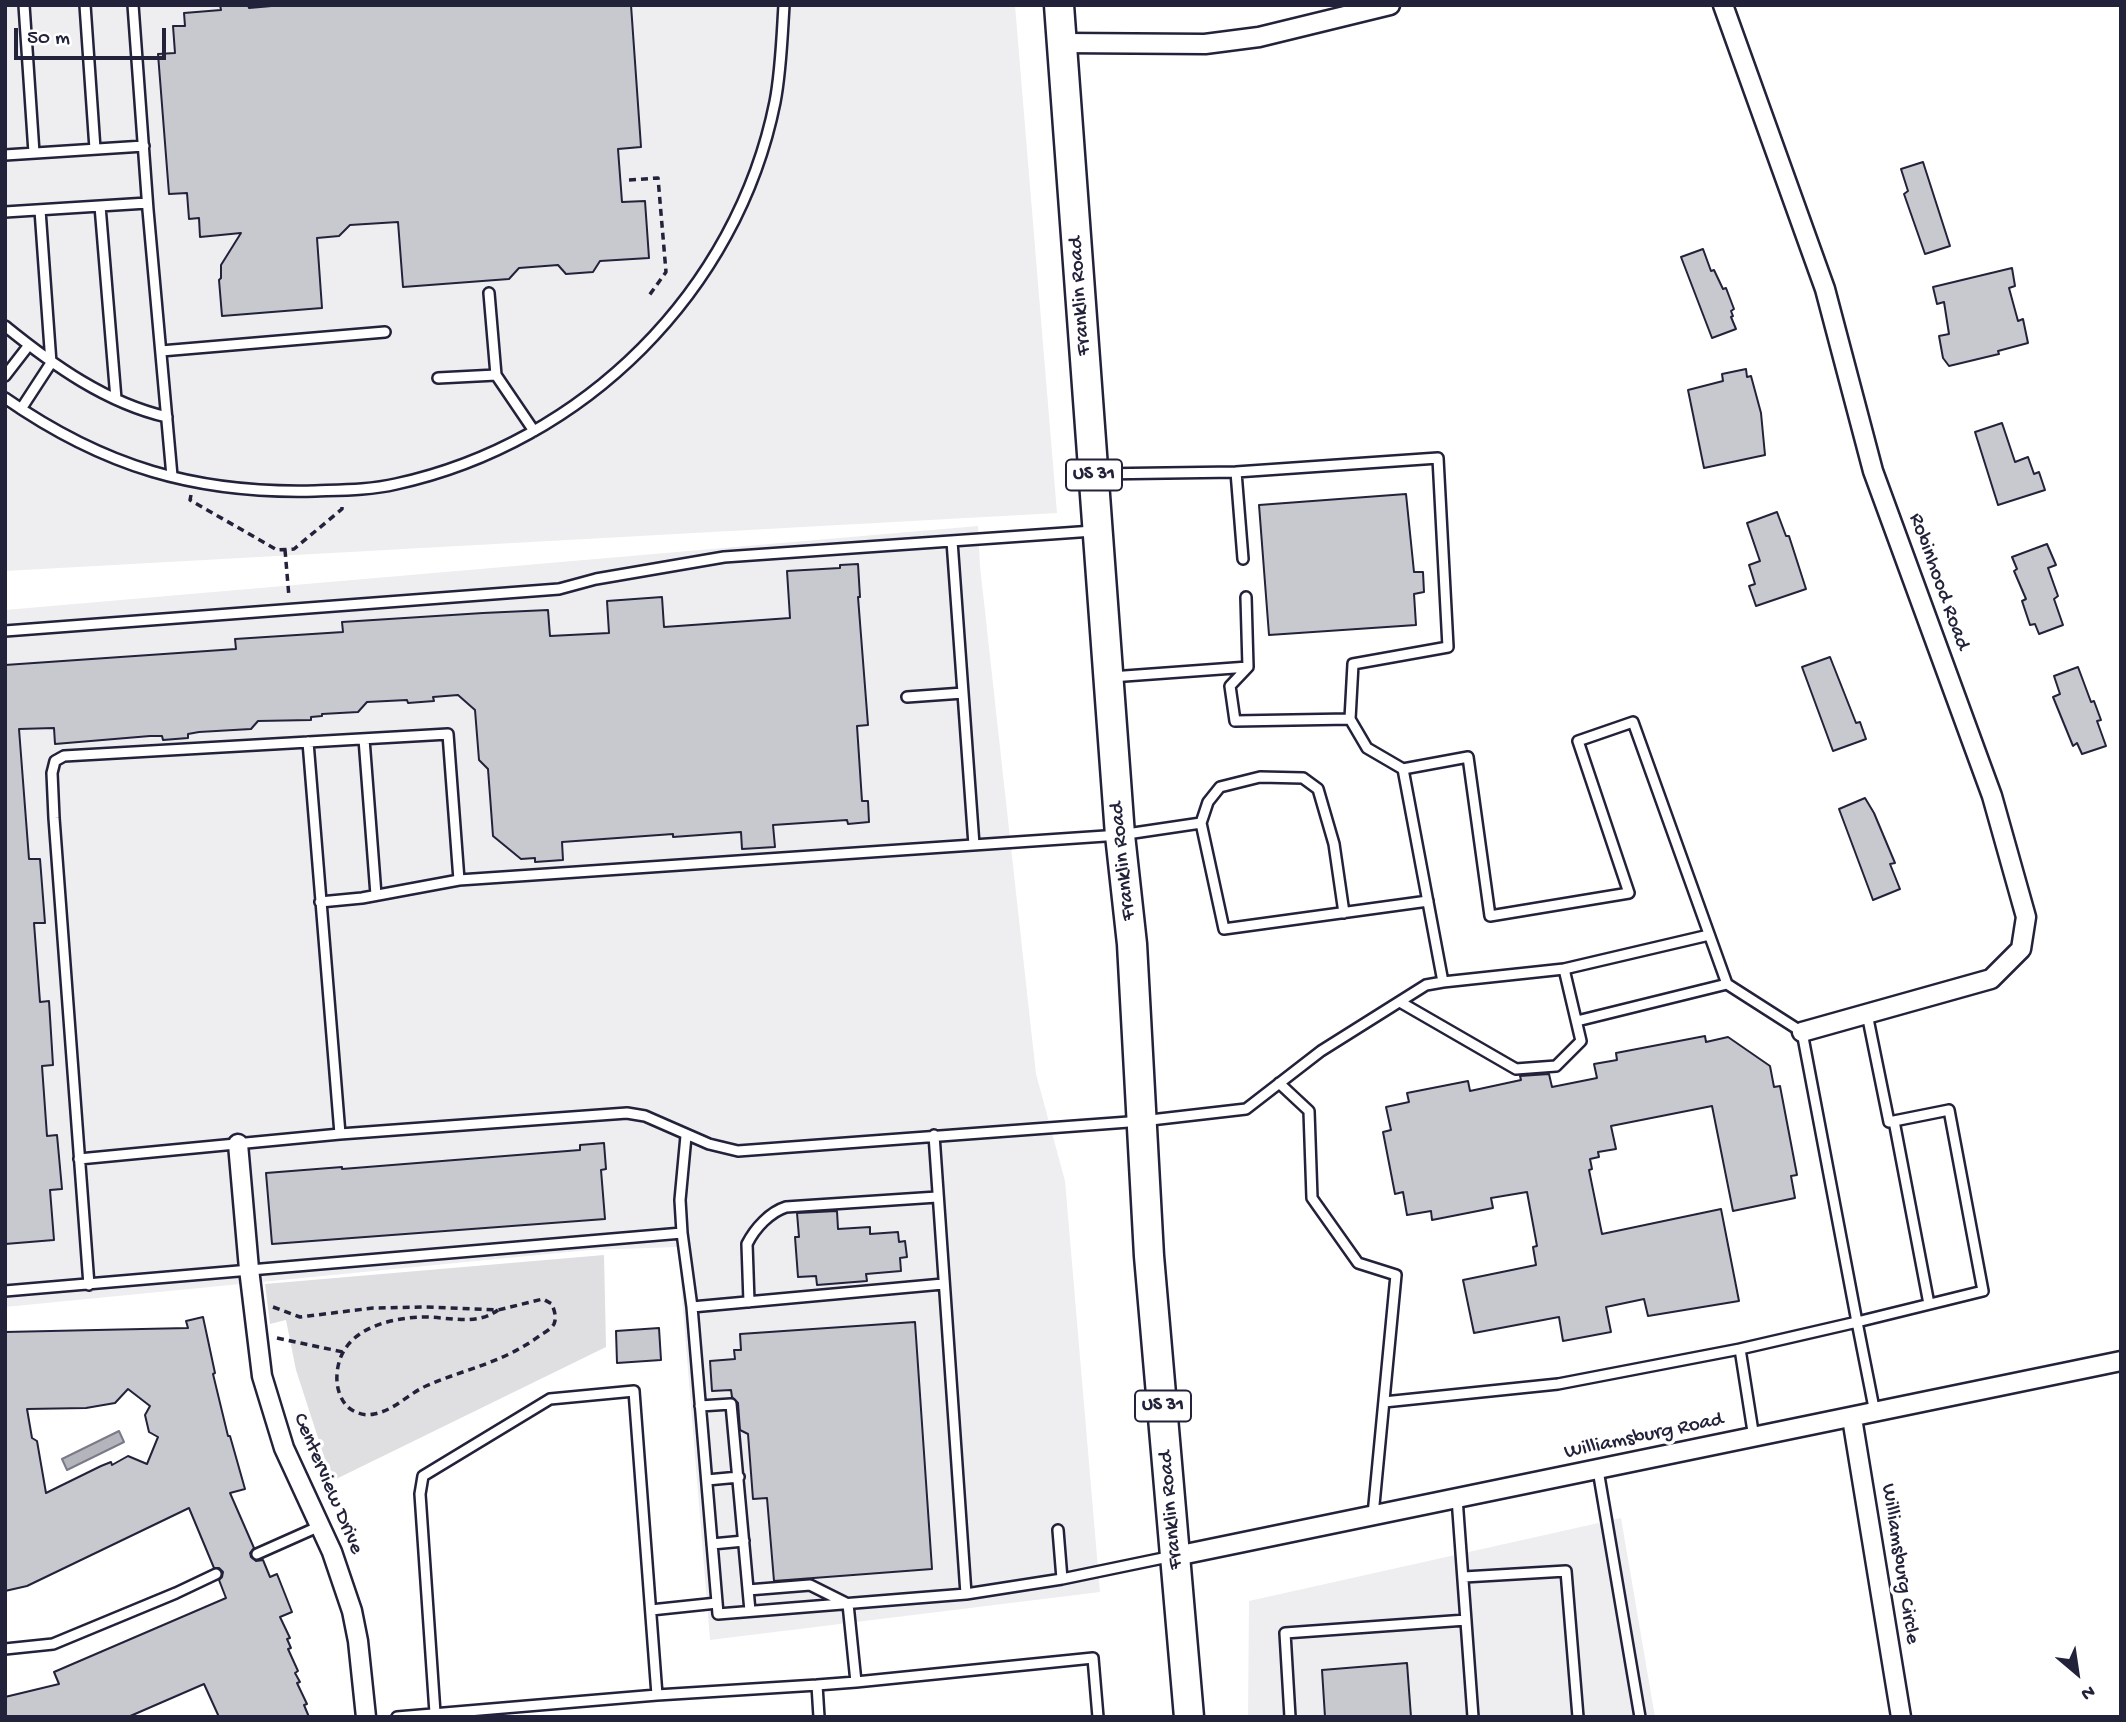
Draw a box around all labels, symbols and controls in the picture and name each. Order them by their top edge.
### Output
scale bar [18,14,170,58]
text: 50 m [27,27,70,52]
street label: Franklin Road [1064,236,1098,356]
road number: US 31 [1066,460,1122,490]
street label: Robinhood Road [1902,510,1974,654]
street label: Franklin Road [1105,800,1143,922]
road number: US 31 [1135,1390,1191,1422]
street label: Williamsburg Road [1562,1408,1726,1466]
street label: Centerview Drive [286,1410,368,1558]
street label: Franklin Road [1154,1450,1190,1570]
street label: Williamsburg Circle [1874,1482,1924,1646]
north arrow [2042,1638,2112,1708]
text: N [2076,1679,2098,1705]

